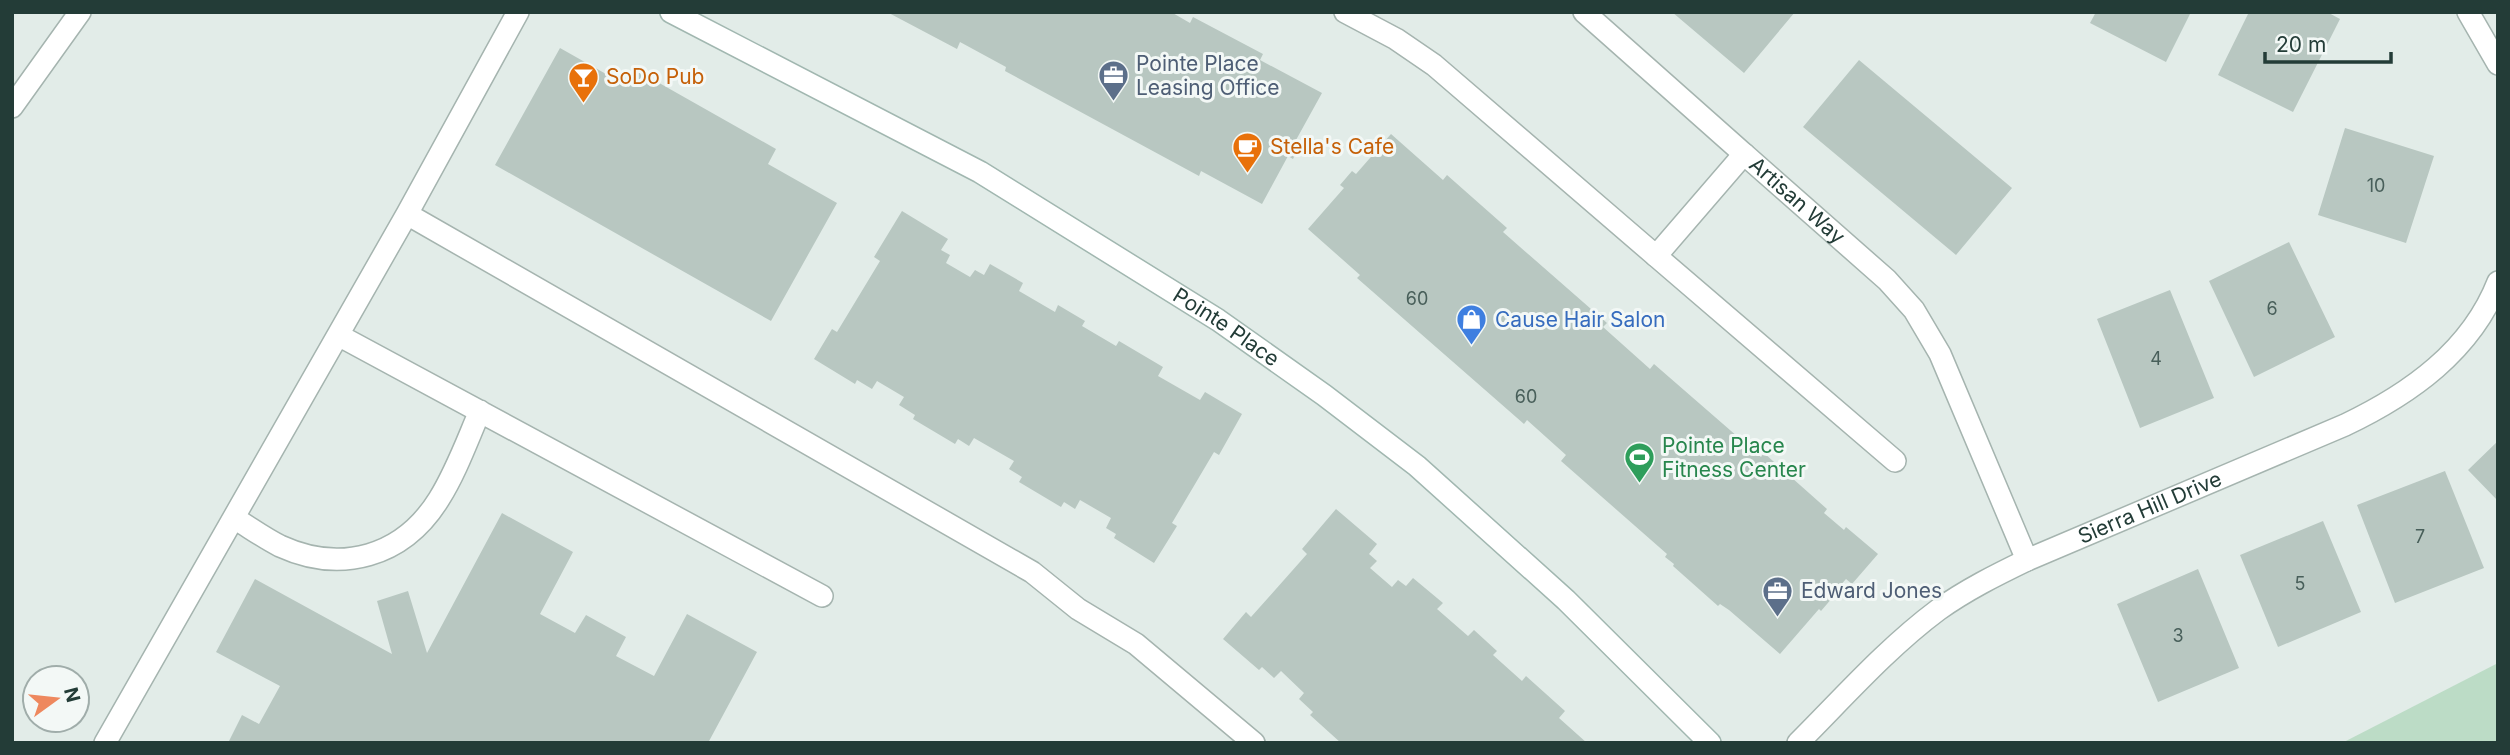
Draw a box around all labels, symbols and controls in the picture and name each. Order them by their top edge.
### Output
scale bar [2265,21,2391,65]
text: 20 m [2276,32,2326,57]
place label: Pointe Place Leasing Office [1136,51,1280,100]
office icon: Pointe Place Leasing Office [1096,59,1130,103]
bar icon: SoDo Pub [566,60,600,104]
place label: SoDo Pub [606,64,704,89]
cafe icon: Stella's Cafe [1230,130,1264,174]
place label: Stella's Cafe [1270,134,1394,159]
street label: Artisan Way [1745,152,1850,249]
house number: 10 [2367,175,2385,196]
street label: Pointe Place [1169,282,1284,371]
house number: 60 [1406,288,1428,309]
house number: 6 [2266,298,2278,319]
shop icon: Cause Hair Salon [1455,303,1489,347]
place label: Cause Hair Salon [1495,307,1665,332]
house number: 4 [2150,348,2162,369]
house number: 60 [1515,386,1537,407]
place label: Pointe Place Fitness Center [1662,433,1806,482]
sports icon: Pointe Place Fitness Center [1622,441,1656,485]
street label: Sierra Hill Drive [2074,466,2225,549]
house number: 7 [2415,526,2425,547]
house number: 5 [2295,573,2305,594]
office icon: Edward Jones [1761,574,1795,618]
place label: Edward Jones [1801,578,1942,603]
house number: 3 [2172,625,2184,646]
north arrow [21,664,91,734]
text: N [59,685,85,705]

